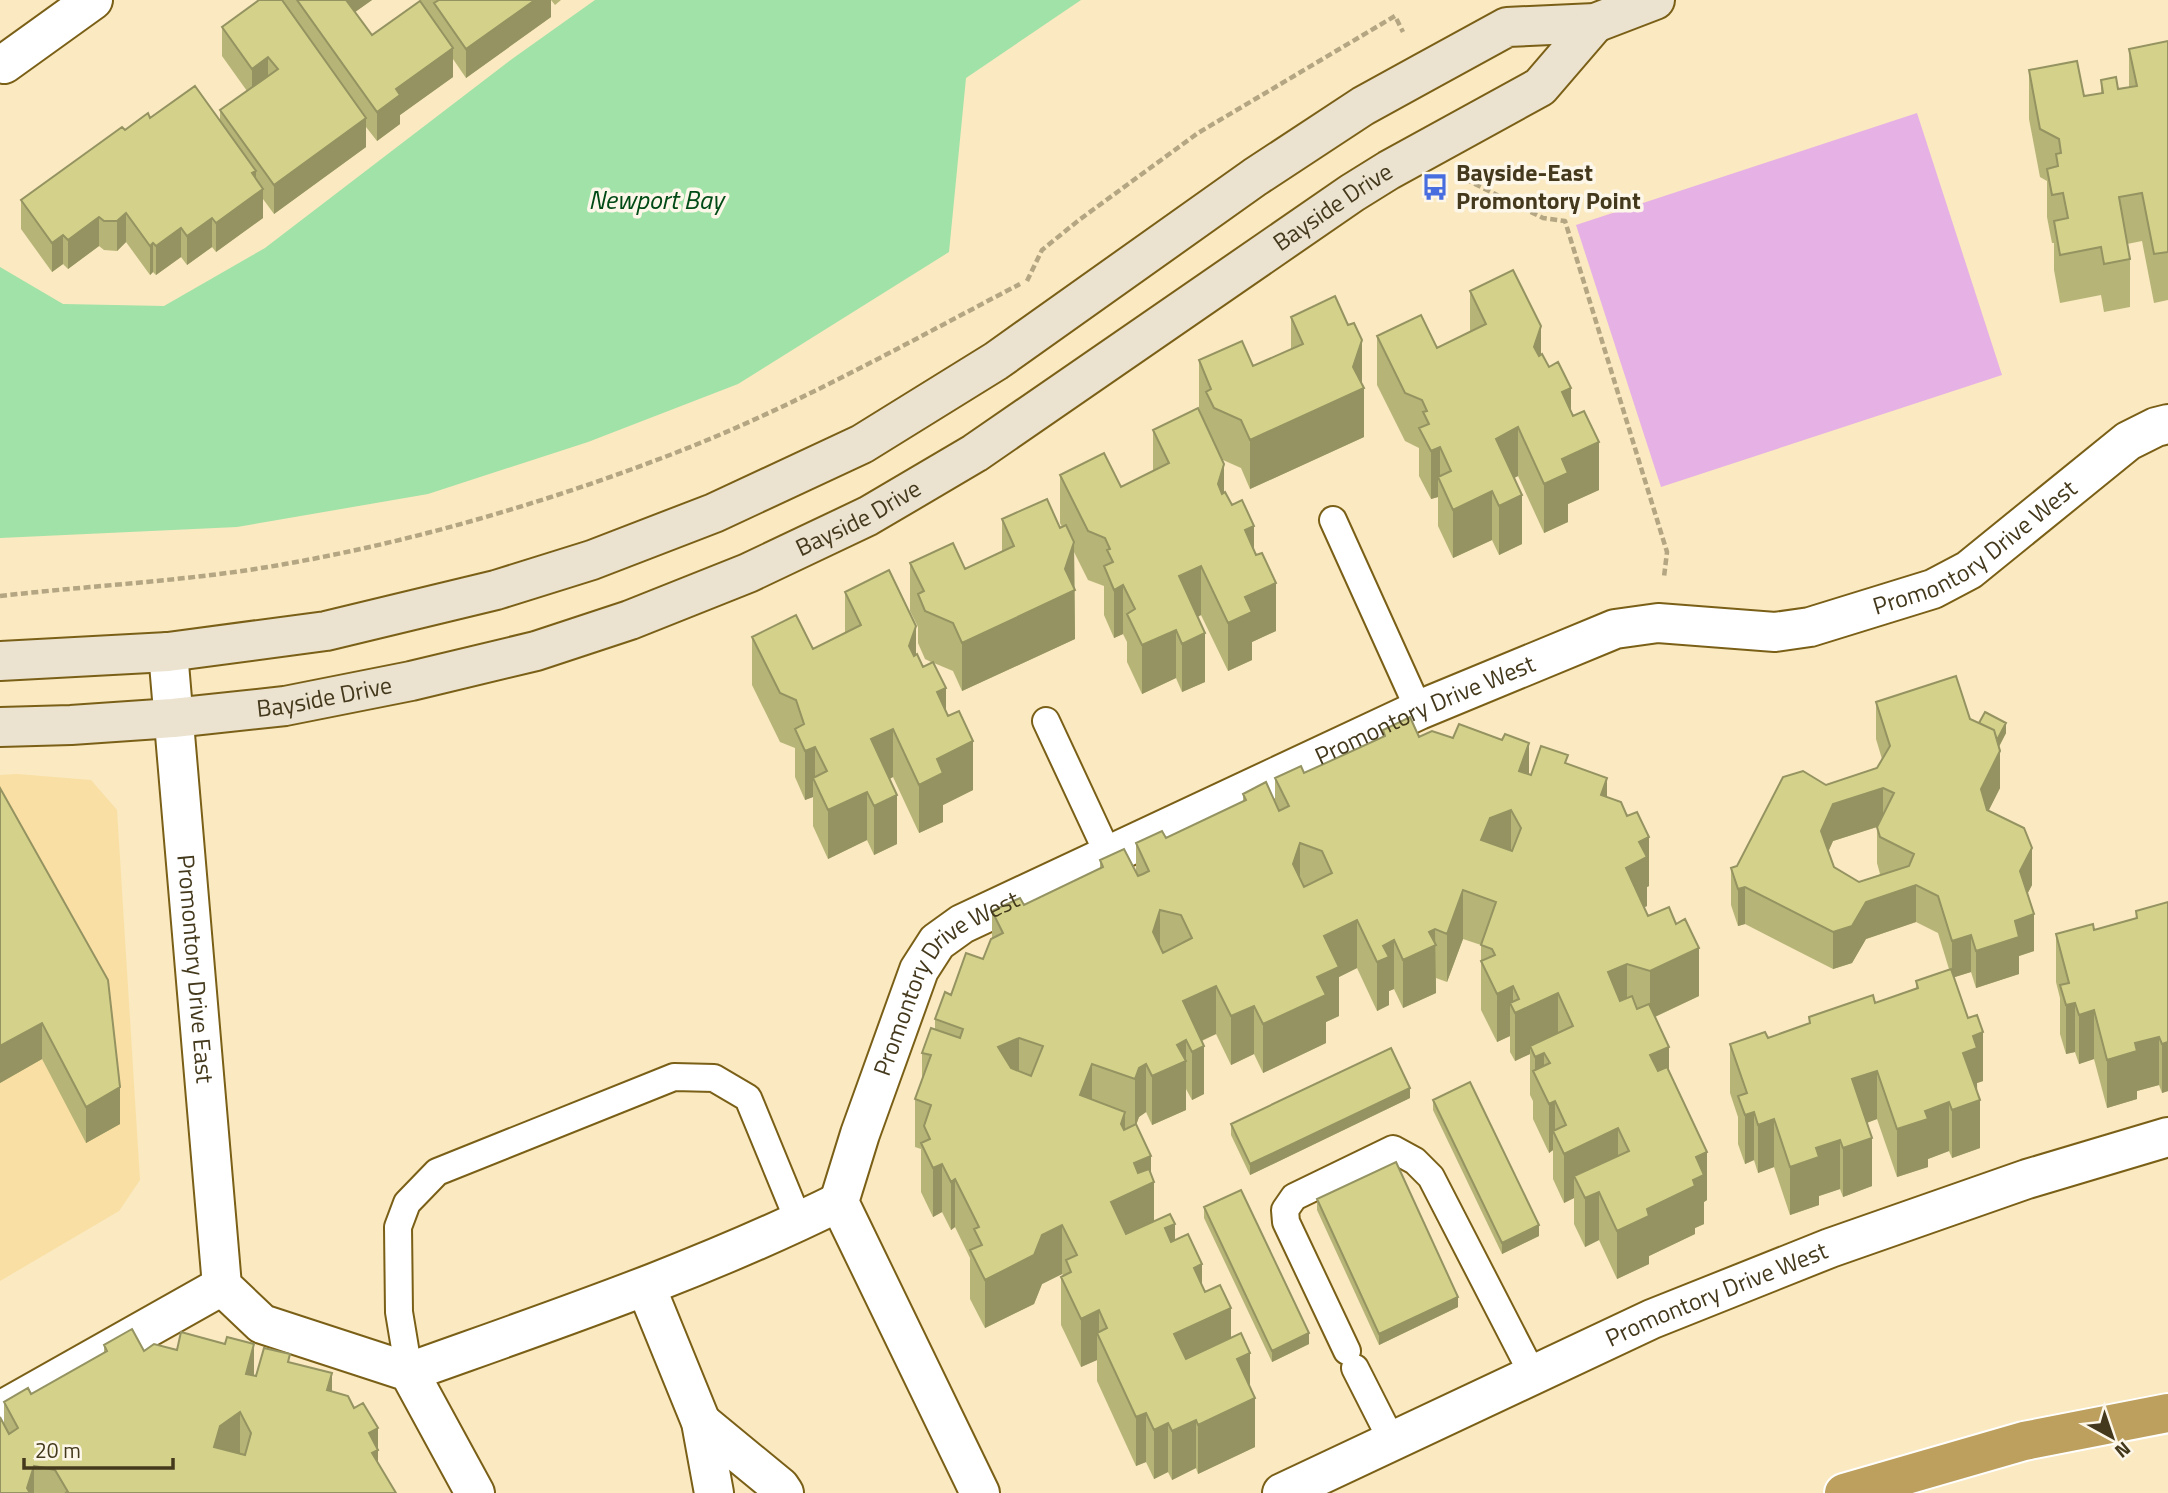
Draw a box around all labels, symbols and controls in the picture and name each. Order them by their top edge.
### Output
street label: Bayside Drive [1265,153,1399,260]
place label: Bayside-East Promontory Point [1456,154,1641,218]
bus stop icon: Bayside-East Promontory Point [1420,172,1450,202]
water label: Newport Bay [589,180,727,219]
street label: Bayside Drive [789,470,927,565]
street label: Promontory Drive West [1868,470,2085,624]
street label: Promontory Drive West [1308,645,1541,773]
street label: Bayside Drive [255,666,395,726]
street label: Promontory Drive East [168,853,224,1085]
street label: Promontory Drive West [863,880,1026,1081]
street label: Promontory Drive West [1599,1232,1833,1355]
north arrow [2077,1402,2147,1472]
scale bar [24,1426,173,1470]
text: 20 m [35,1434,81,1466]
text: N [2109,1435,2138,1466]

